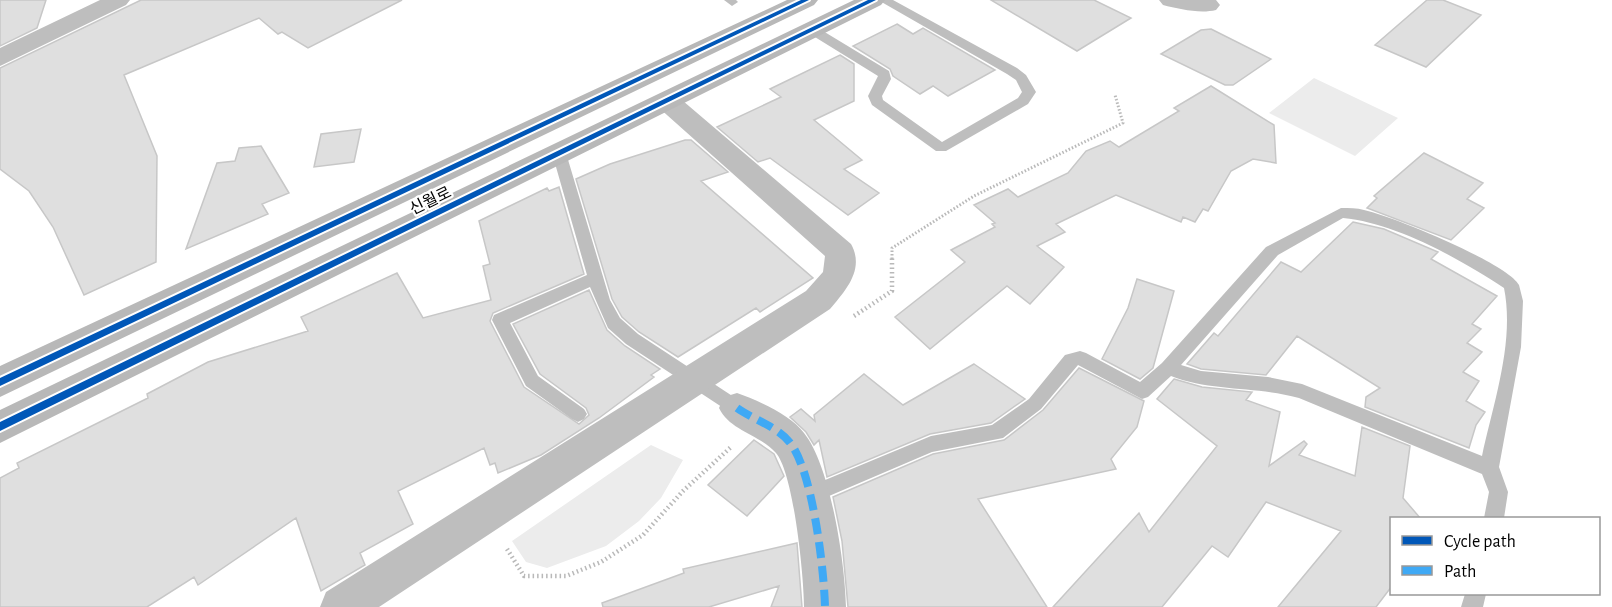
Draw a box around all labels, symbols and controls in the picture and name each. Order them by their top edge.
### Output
street label: 신월로 [407,184,454,218]
legend [1390,517,1600,595]
text: Cycle path [1444,533,1516,551]
text: Path [1444,563,1476,581]

